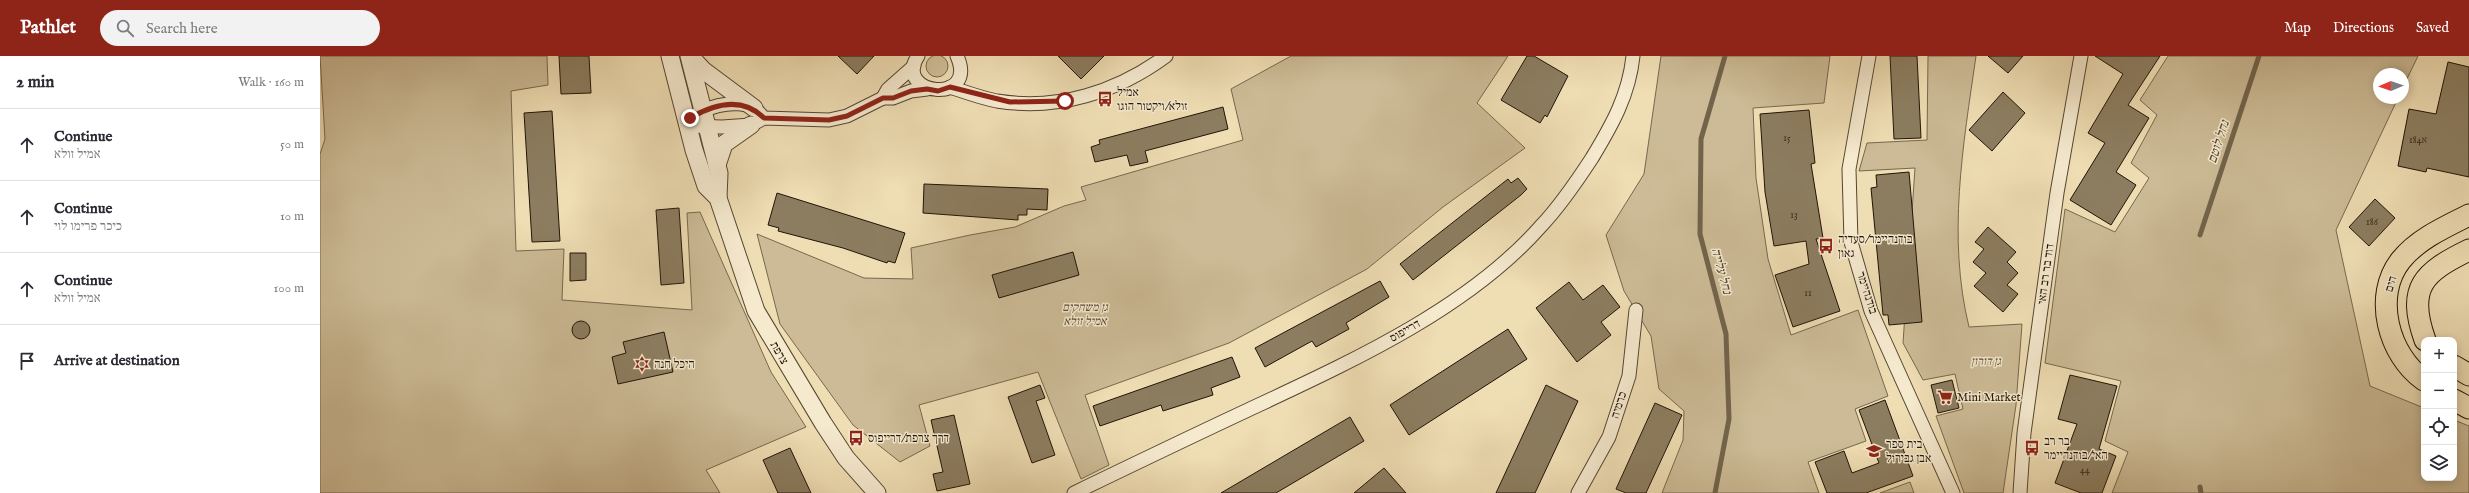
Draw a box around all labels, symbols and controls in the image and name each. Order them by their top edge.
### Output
search box [100,10,380,46]
text: Pathlet [20,16,76,40]
icon: search [114,17,136,39]
text: Search here [146,19,218,38]
text: Map [2284,19,2311,37]
text: Directions [2333,19,2394,37]
text: Saved [2416,19,2449,37]
north arrow [2373,68,2409,104]
text: 2 min [16,72,54,93]
text: Walk · 160 m [238,74,304,91]
place label: אמיל זולא/ויקטור הוגו [1117,85,1187,114]
bus stop icon: אמיל זולא/ויקטור הוגו [1096,90,1114,108]
route start [1056,92,1074,110]
route end [681,109,699,127]
water label: נחל לוטם [2204,117,2234,166]
text: Continue [54,127,112,146]
house number: 15 [1783,132,1791,145]
icon: ahead [16,134,38,156]
house number: 184א [2409,134,2427,147]
text: 50 m [280,136,304,153]
text: אמיל זולא [54,146,101,163]
text: Continue [54,199,112,218]
icon: ahead [16,206,38,228]
text: 10 m [280,208,304,225]
house number: 13 [1790,209,1798,222]
house number: 186 [2366,216,2379,229]
text: כיכר פרימו לוי [54,218,122,235]
place label: בודנהיימר/סעדיה גאון [1838,232,1913,261]
bus stop icon: בודנהיימר/סעדיה גאון [1817,237,1835,255]
street label: דוד בר רב האי [2034,243,2058,305]
water label: נחל עלייה [1707,246,1736,297]
street label: בודנהיימר [1853,270,1881,316]
text: Continue [54,271,112,290]
street label: הים [2381,274,2401,294]
icon: ahead [16,278,38,300]
text: 100 m [274,280,304,297]
house number: 11 [1804,287,1812,300]
text: אמיל זולא [54,290,101,307]
park label: גן משחקים אמיל זולא [1062,300,1109,329]
street label: דרייפוס [1387,316,1423,346]
map controls [2421,337,2457,481]
button: + [2421,337,2457,373]
street label: צרפת [766,339,792,368]
icon: arrive [16,350,38,372]
text: Arrive at destination [54,351,180,370]
park label: גן דורון [1971,354,2002,369]
synagogue icon: היכל חנה [633,355,651,373]
place label: היכל חנה [654,357,695,372]
button: − [2421,373,2457,409]
supermarket icon: Mini Market [1936,388,1954,406]
street label: כרמיה [1608,389,1630,420]
place label: Mini Market [1957,390,2021,405]
button: locate [2421,409,2457,445]
bus stop icon: דרך צרפת/דרייפוס [847,429,865,447]
place label: דרך צרפת/דרייפוס [868,431,949,446]
place label: בר רב האי/בודנהיימר [2044,434,2108,463]
place label: בית ספר אבן גבירול [1886,437,1931,466]
bus stop icon: בר רב האי/בודנהיימר [2023,439,2041,457]
school or university icon: בית ספר אבן גבירול [1865,442,1883,460]
button: layers [2421,445,2457,481]
house number: 44 [2080,464,2090,477]

